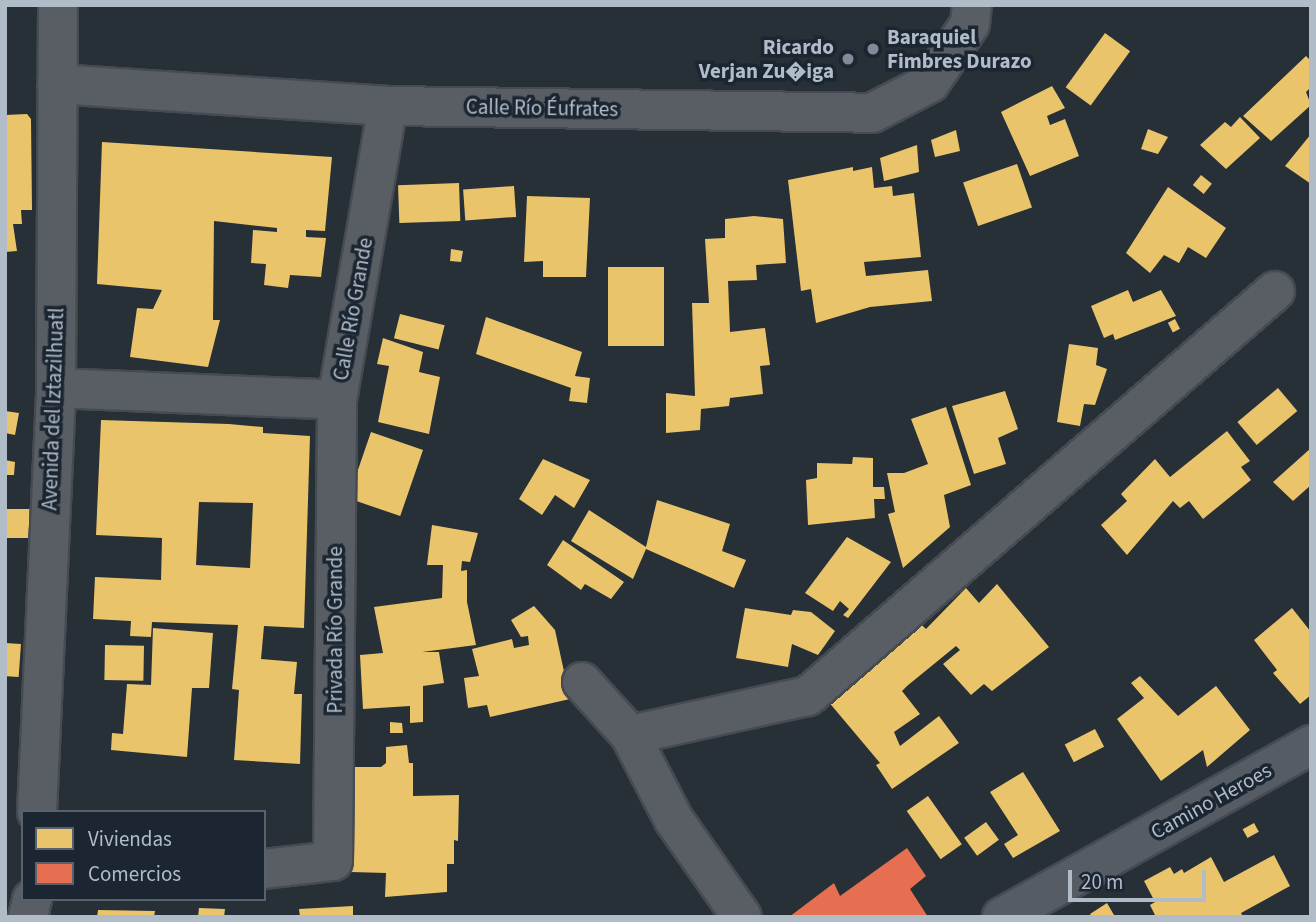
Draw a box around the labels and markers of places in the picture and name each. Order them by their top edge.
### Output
place label: Baraquiel Fimbres Durazo [887,24,1032,74]
place label: Ricardo Verjan Zu�iga [699,34,834,84]
marker: Baraquiel Fimbres Durazo [865,41,881,57]
marker: Ricardo Verjan Zu�iga [840,51,856,67]

